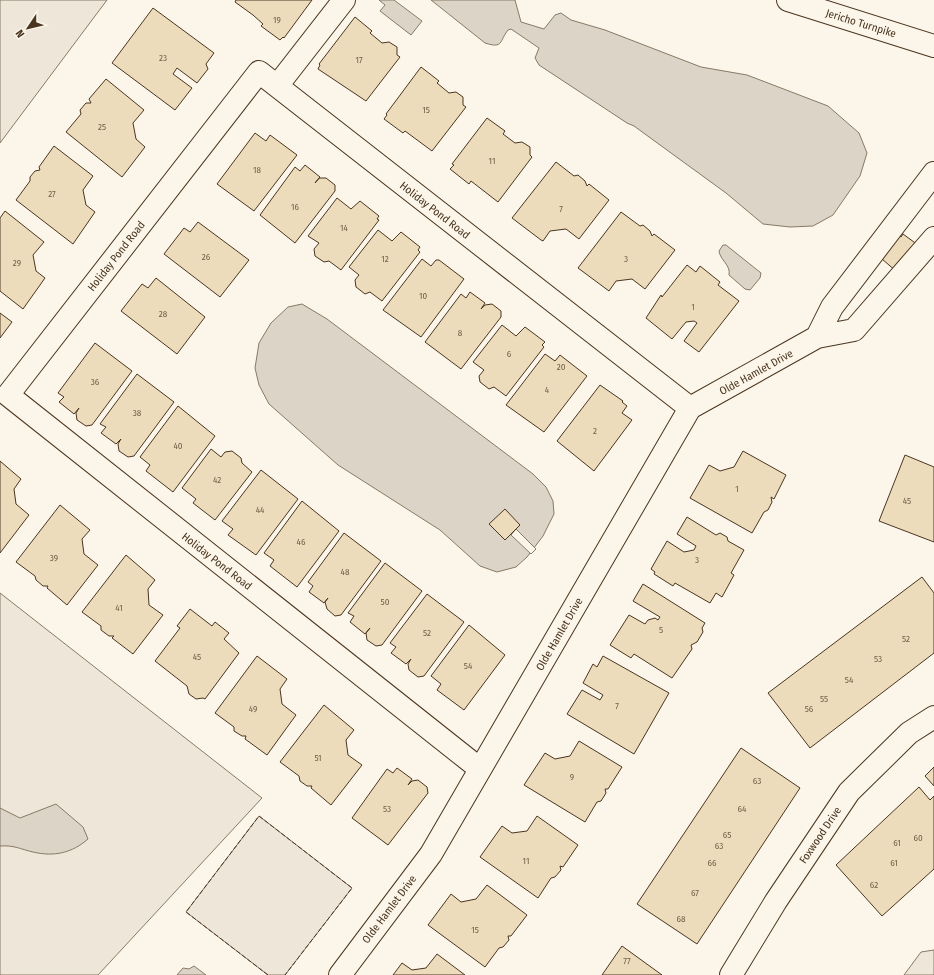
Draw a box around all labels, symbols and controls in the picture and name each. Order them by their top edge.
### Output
street label: Jericho Turnpike [824,7,898,40]
north arrow [8,8,48,48]
house number: 19 [273,15,281,25]
text: N [13,27,27,40]
house number: 23 [159,53,167,63]
house number: 17 [355,55,363,65]
house number: 15 [422,105,430,115]
house number: 25 [98,122,106,132]
house number: 11 [489,156,495,166]
house number: 18 [253,165,262,175]
street label: Holiday Pond Road [397,179,472,242]
house number: 27 [48,189,56,199]
house number: 16 [291,202,300,212]
house number: 7 [559,204,563,214]
street label: Holiday Pond Road [85,219,148,294]
house number: 14 [340,223,349,233]
house number: 26 [202,252,211,262]
house number: 12 [381,254,389,264]
house number: 3 [624,254,628,264]
house number: 29 [13,258,21,268]
house number: 10 [419,291,427,301]
house number: 1 [691,302,695,312]
house number: 28 [159,309,168,319]
house number: 8 [458,328,463,338]
street label: Olde Hamlet Drive [717,347,795,398]
house number: 6 [507,349,512,359]
house number: 20 [557,362,566,372]
house number: 36 [91,377,100,387]
house number: 4 [545,385,550,395]
house number: 38 [133,408,142,418]
house number: 2 [593,426,597,436]
house number: 40 [173,441,183,451]
house number: 42 [213,475,221,485]
house number: 1 [735,484,739,494]
house number: 45 [903,496,911,506]
house number: 44 [256,505,265,515]
street label: Holiday Pond Road [179,530,254,593]
house number: 46 [297,537,306,547]
house number: 39 [50,553,58,563]
house number: 3 [695,555,699,565]
house number: 48 [341,567,350,577]
street label: Olde Hamlet Drive [533,596,586,673]
house number: 50 [381,597,390,607]
house number: 41 [115,603,123,613]
house number: 5 [659,625,663,635]
house number: 52 [423,628,431,638]
house number: 52 [902,634,910,644]
house number: 45 [193,652,201,662]
house number: 53 [874,654,882,664]
house number: 54 [464,661,473,671]
house number: 54 [845,675,854,685]
house number: 55 [820,694,828,704]
house number: 7 [615,701,619,711]
house number: 49 [249,704,257,714]
house number: 56 [805,704,814,714]
house number: 51 [314,753,322,763]
house number: 9 [570,772,574,782]
house number: 63 [753,776,761,786]
house number: 53 [383,804,391,814]
house number: 64 [738,804,747,814]
street label: Foxwood Drive [797,805,844,866]
house number: 65 [723,830,731,840]
house number: 60 [913,833,923,843]
house number: 61 [893,838,901,848]
house number: 63 [715,841,723,851]
house number: 11 [523,856,529,866]
house number: 66 [708,858,717,868]
house number: 61 [890,858,898,868]
street label: Olde Hamlet Drive [360,873,419,946]
house number: 62 [870,880,878,890]
house number: 67 [691,888,699,898]
house number: 68 [677,914,686,924]
house number: 15 [471,925,479,935]
house number: 77 [623,956,631,966]

